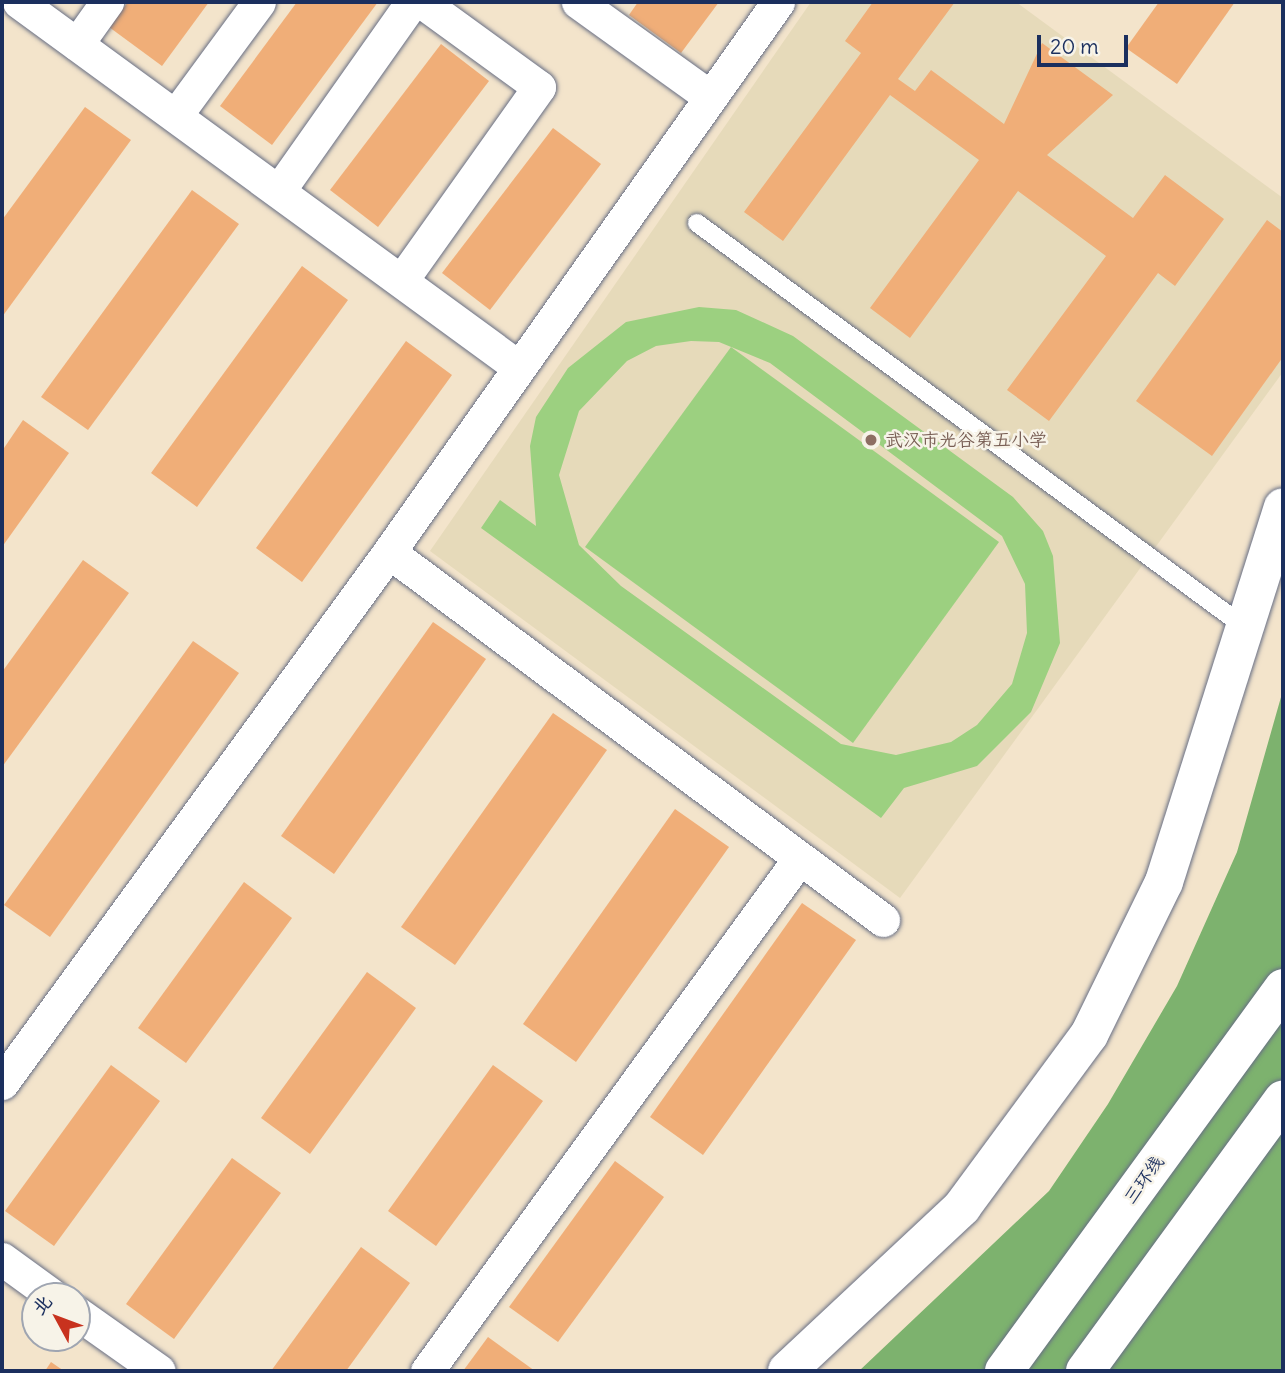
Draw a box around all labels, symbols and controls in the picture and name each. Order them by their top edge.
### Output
scale bar [1040,21,1131,65]
text: 20 m [1050,33,1099,60]
place label: 武汉市光谷第五小学 [885,429,1047,451]
marker: 武汉市光谷第五小学 [863,432,879,448]
street label: 三环线 [1119,1152,1169,1208]
north arrow [21,1282,91,1352]
text: 北 [26,1289,57,1320]

